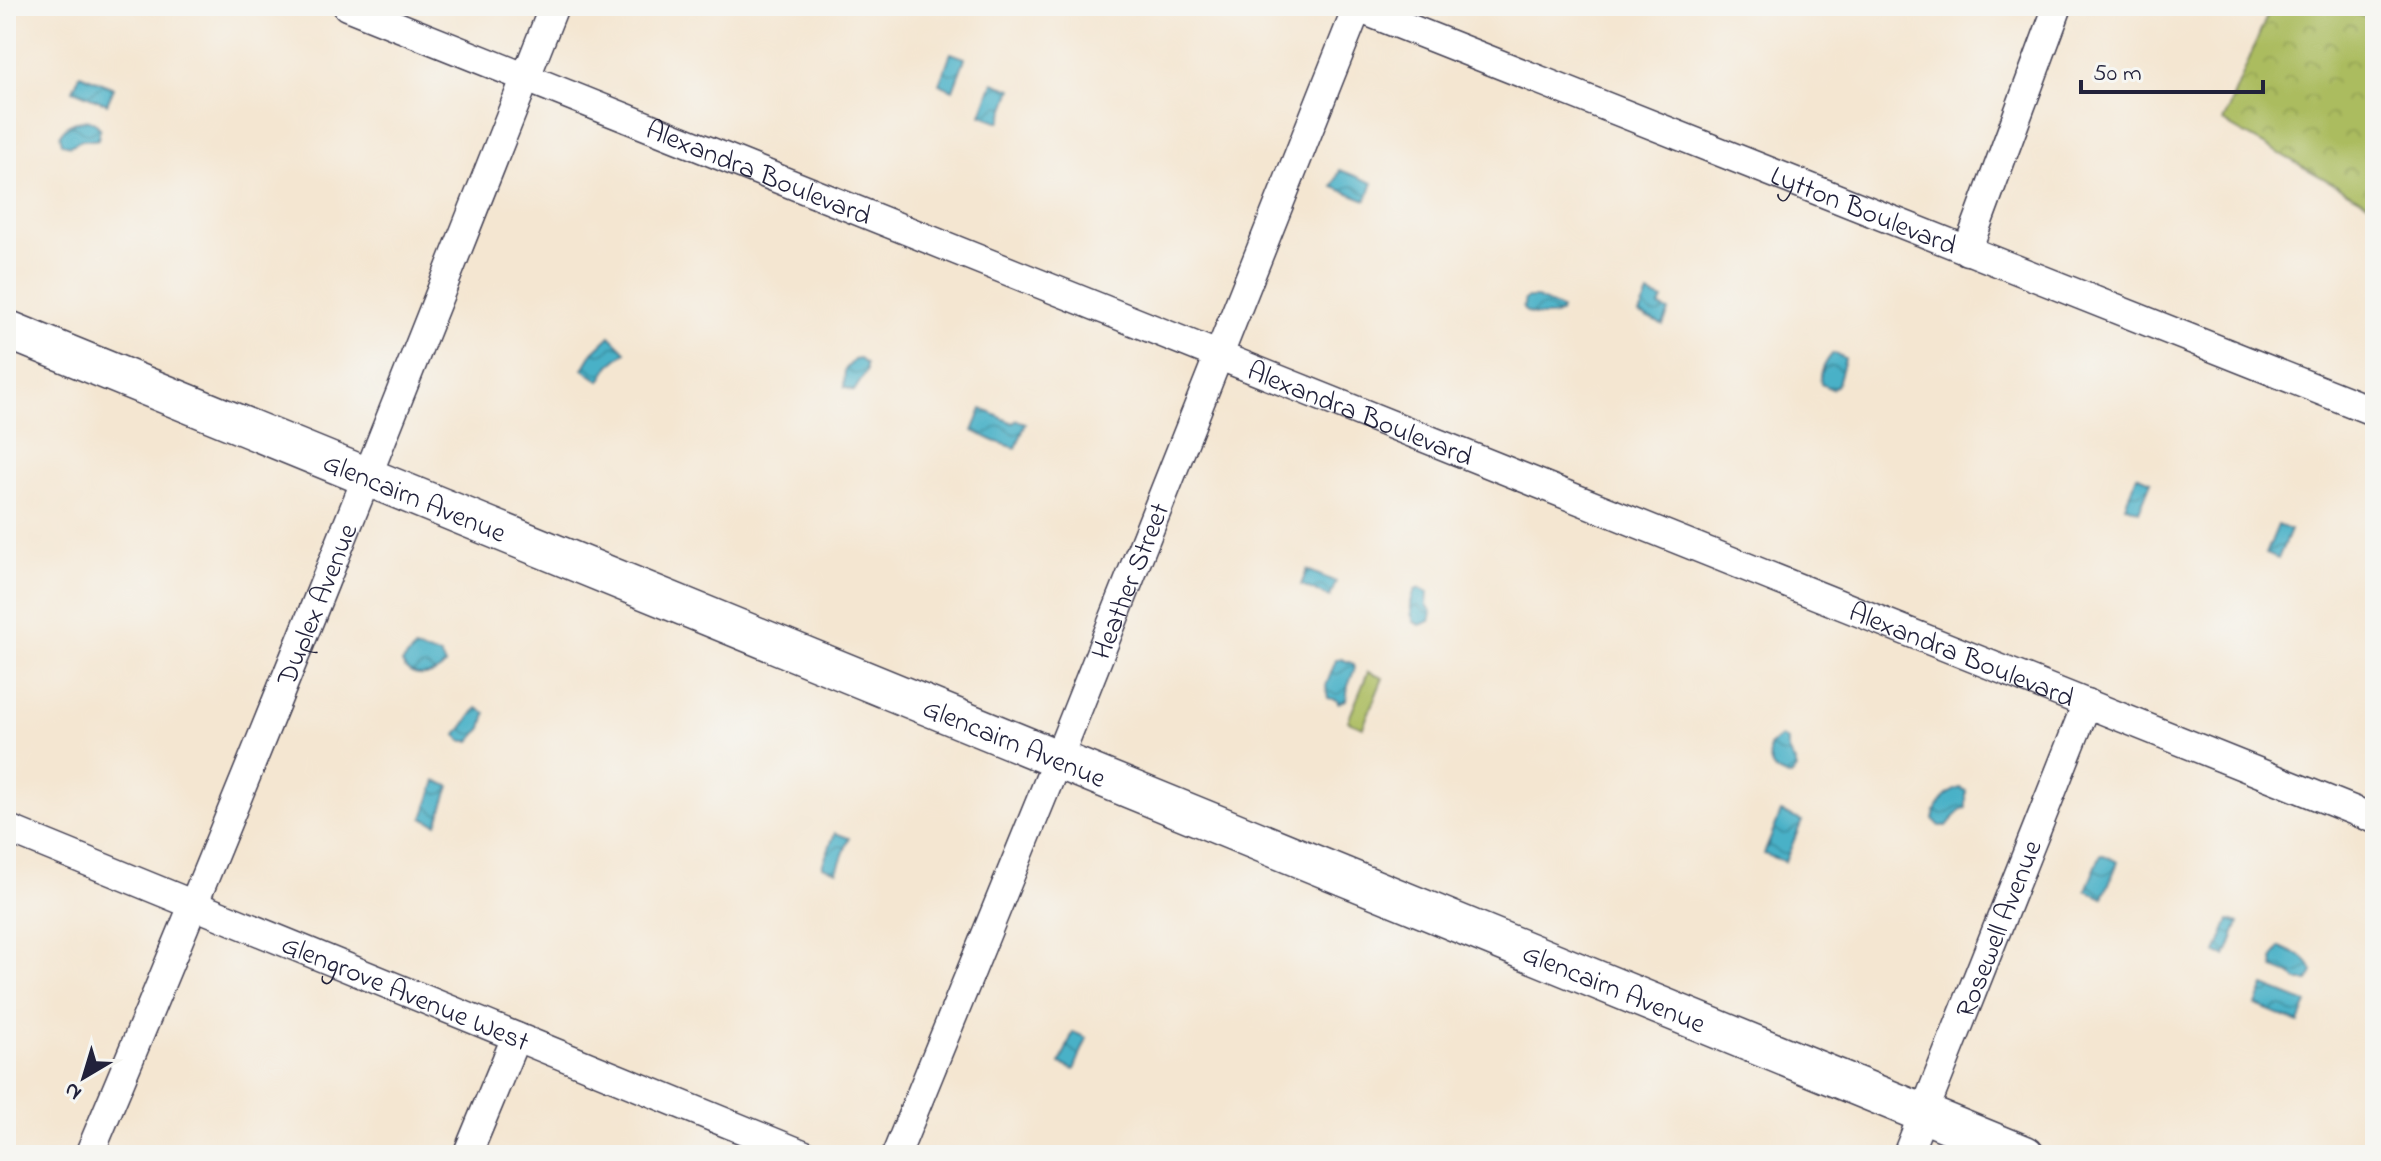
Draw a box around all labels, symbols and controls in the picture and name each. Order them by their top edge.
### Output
scale bar [2081,44,2263,94]
text: 50 m [2093,57,2142,92]
street label: Alexandra Boulevard [639,111,877,238]
street label: Lytton Boulevard [1764,157,1962,268]
street label: Alexandra Boulevard [1240,352,1478,479]
street label: Glencairn Avenue [316,444,512,556]
street label: Heather Street [1083,497,1182,666]
street label: Duplex Avenue [268,518,370,693]
street label: Alexandra Boulevard [1842,593,2080,720]
street label: Glencairn Avenue [916,689,1112,801]
street label: Rosewell Avenue [1947,834,2055,1025]
street label: Glengrove Avenue West [274,926,535,1064]
street label: Glencairn Avenue [1515,935,1711,1046]
north arrow [44,1037,124,1117]
text: N [58,1073,89,1108]

